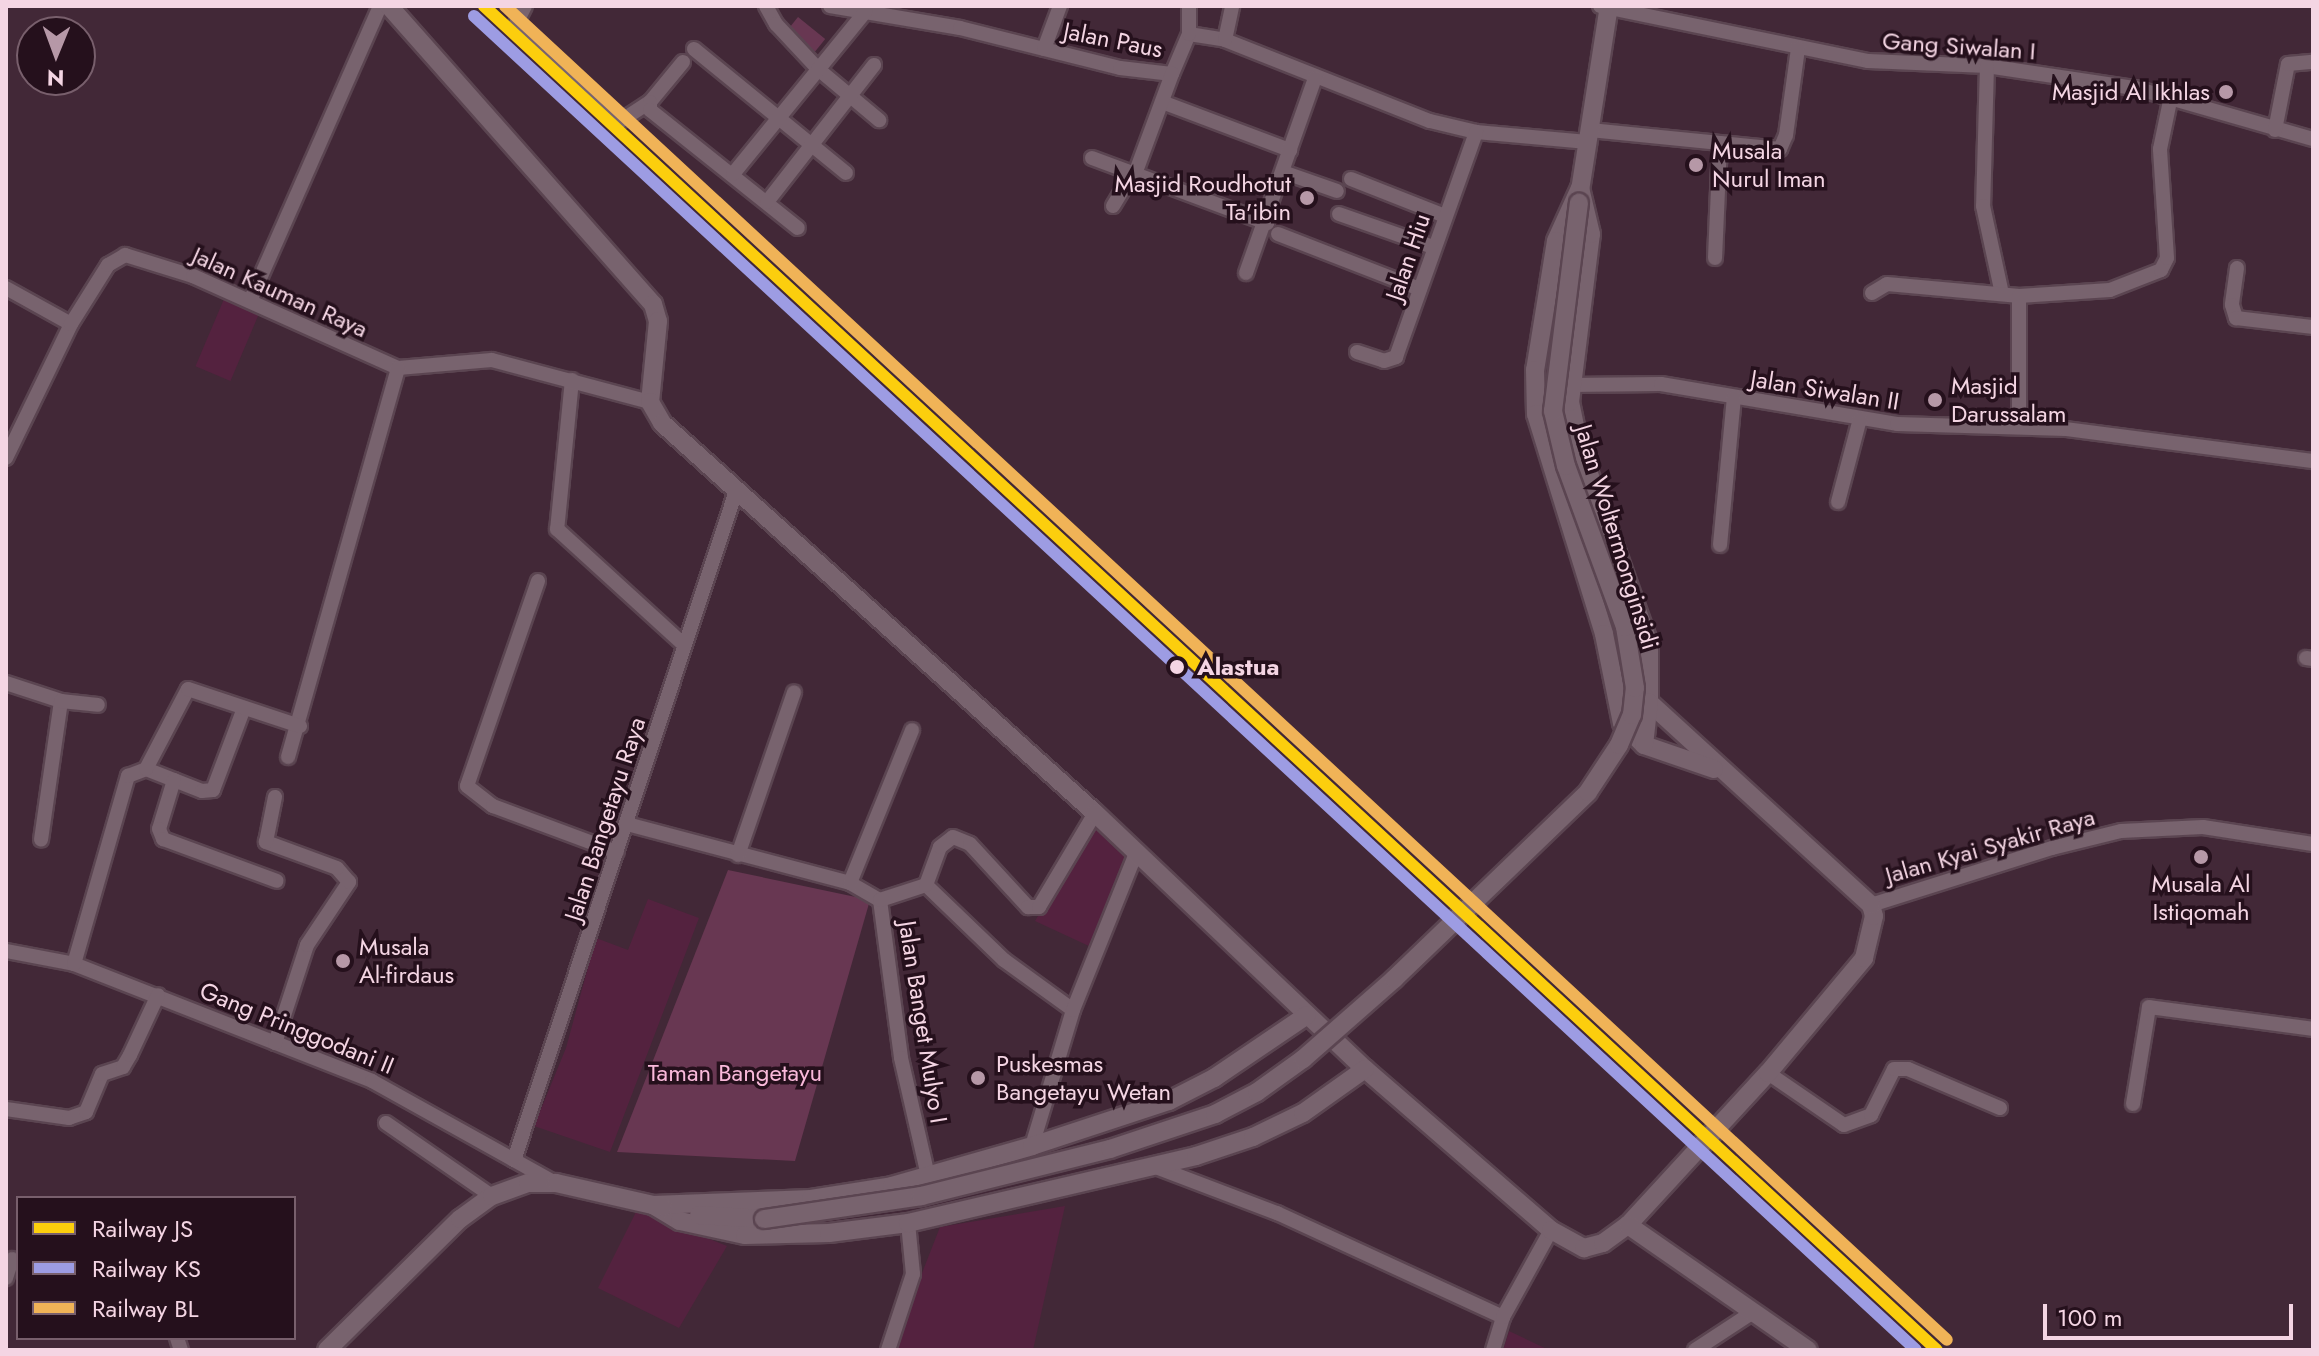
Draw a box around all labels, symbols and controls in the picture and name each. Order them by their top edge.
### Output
north arrow [16,16,96,96]
street label: Jalan Paus [1061,16,1165,64]
street label: Gang Siwalan I [1881,26,2037,66]
text: N [47,62,65,94]
place label: Masjid Al Ikhlas [2052,78,2210,106]
marker: Masjid Al Ikhlas [2217,83,2235,101]
place label: Musala Nurul Iman [1712,137,1825,193]
marker: Musala Nurul Iman [1687,156,1705,174]
place label: Masjid Roudhotut Ta'ibin [1115,170,1291,226]
marker: Masjid Roudhotut Ta'ibin [1298,189,1316,207]
street label: Jalan Hiu [1380,210,1436,304]
street label: Jalan Kauman Raya [188,240,372,344]
street label: Jalan Siwalan II [1749,364,1901,416]
place label: Masjid Darussalam [1951,372,2066,428]
marker: Masjid Darussalam [1926,391,1944,409]
street label: Jalan Woltermonginsidi [1569,421,1665,653]
place label: Alastua [1197,653,1279,681]
marker: Alastua [1164,654,1190,680]
street label: Jalan Bangetayu Raya [559,714,651,924]
street label: Jalan Kyai Syakir Raya [1882,802,2098,890]
marker: Musala Al Istiqomah [2192,848,2210,866]
place label: Musala Al Istiqomah [2152,870,2250,926]
street label: Jalan Banget Mulyo I [893,919,953,1125]
place label: Musala Al-firdaus [359,933,454,989]
marker: Musala Al-firdaus [334,952,352,970]
street label: Gang Pringgodani II [196,976,398,1080]
place label: Puskesmas Bangetayu Wetan [996,1050,1171,1106]
park label: Taman Bangetayu [648,1059,822,1087]
marker: Puskesmas Bangetayu Wetan [967,1067,989,1089]
legend [16,1196,296,1340]
text: Railway JS [92,1211,193,1246]
text: Railway KS [92,1251,201,1286]
scale bar [2047,1288,2297,1338]
text: Railway BL [92,1291,198,1326]
text: 100 m [2057,1300,2123,1335]

